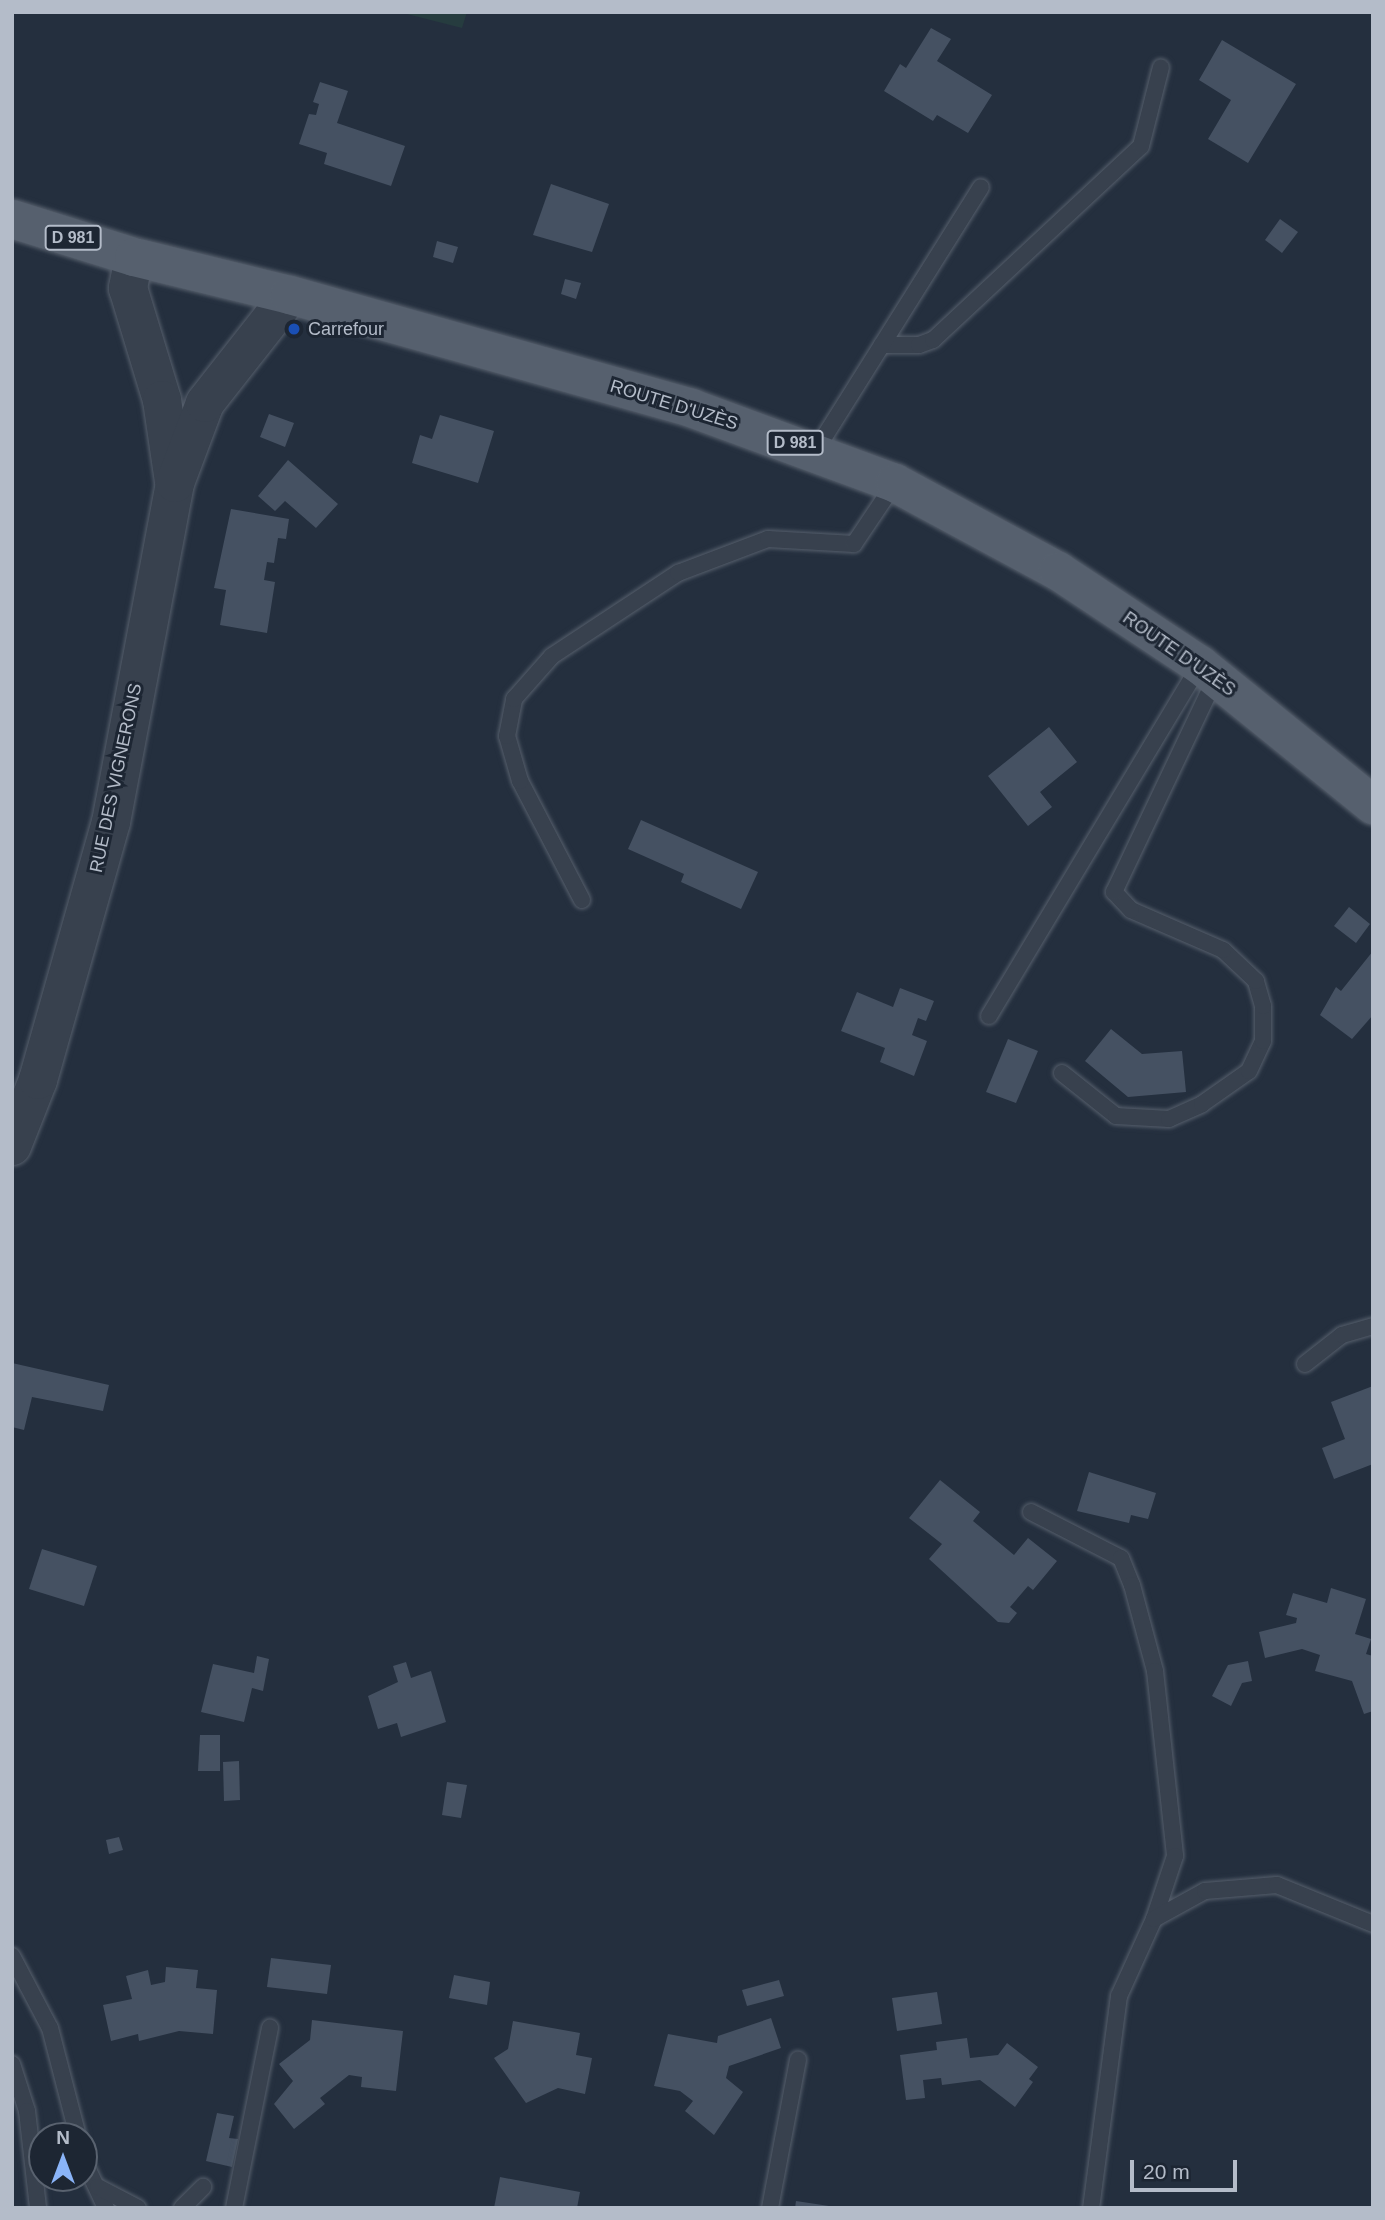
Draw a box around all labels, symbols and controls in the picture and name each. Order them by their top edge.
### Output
road number: D 981 [43,226,103,250]
place label: Carrefour [308,318,384,340]
marker: Carrefour [286,321,302,337]
street label: ROUTE D'UZÈS [608,375,740,435]
road number: D 981 [765,430,825,456]
street label: ROUTE D'UZÈS [1119,607,1239,701]
street label: RUE DES VIGNERONS [85,681,147,875]
north arrow [28,2122,98,2192]
text: N [56,2127,70,2148]
scale bar [1133,2146,1240,2190]
text: 20 m [1143,2160,1190,2183]

